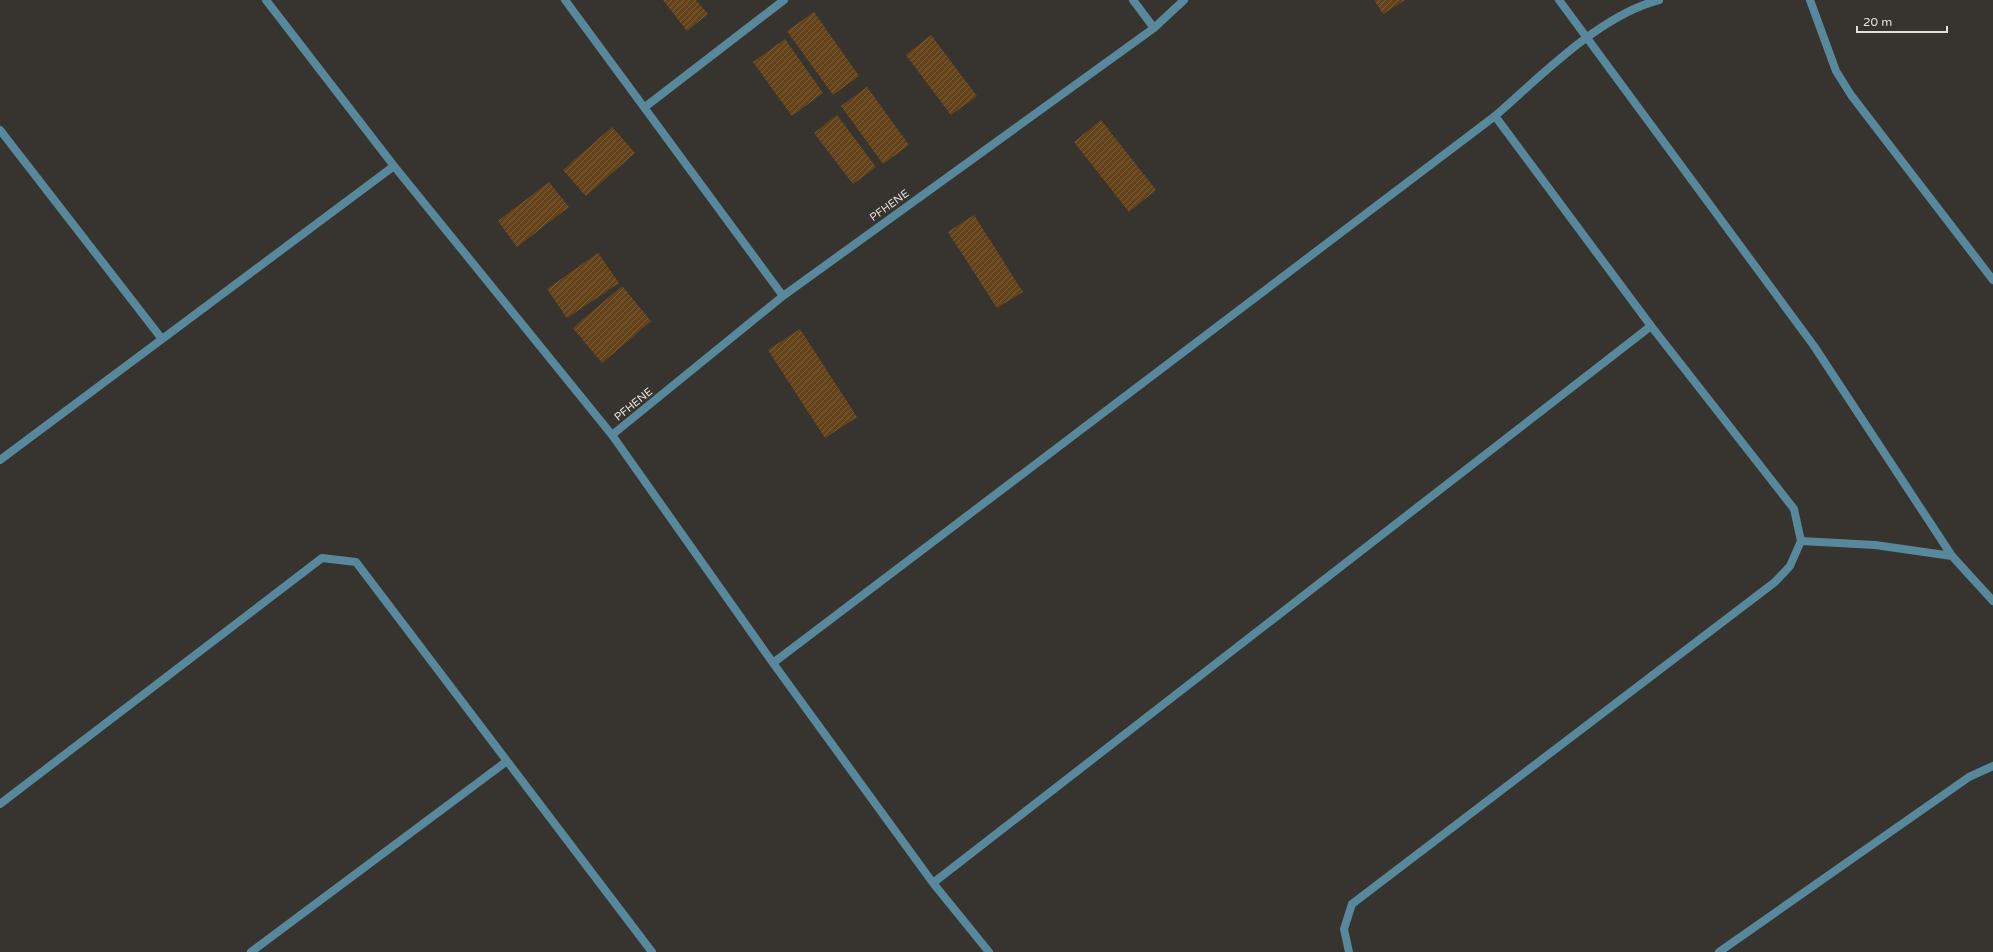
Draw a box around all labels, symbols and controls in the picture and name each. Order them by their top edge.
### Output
scale bar [1857,8,1947,34]
text: 20 m [1863,15,1892,29]
street label: PFHENE [867,187,911,224]
street label: PFHENE [612,385,655,424]

